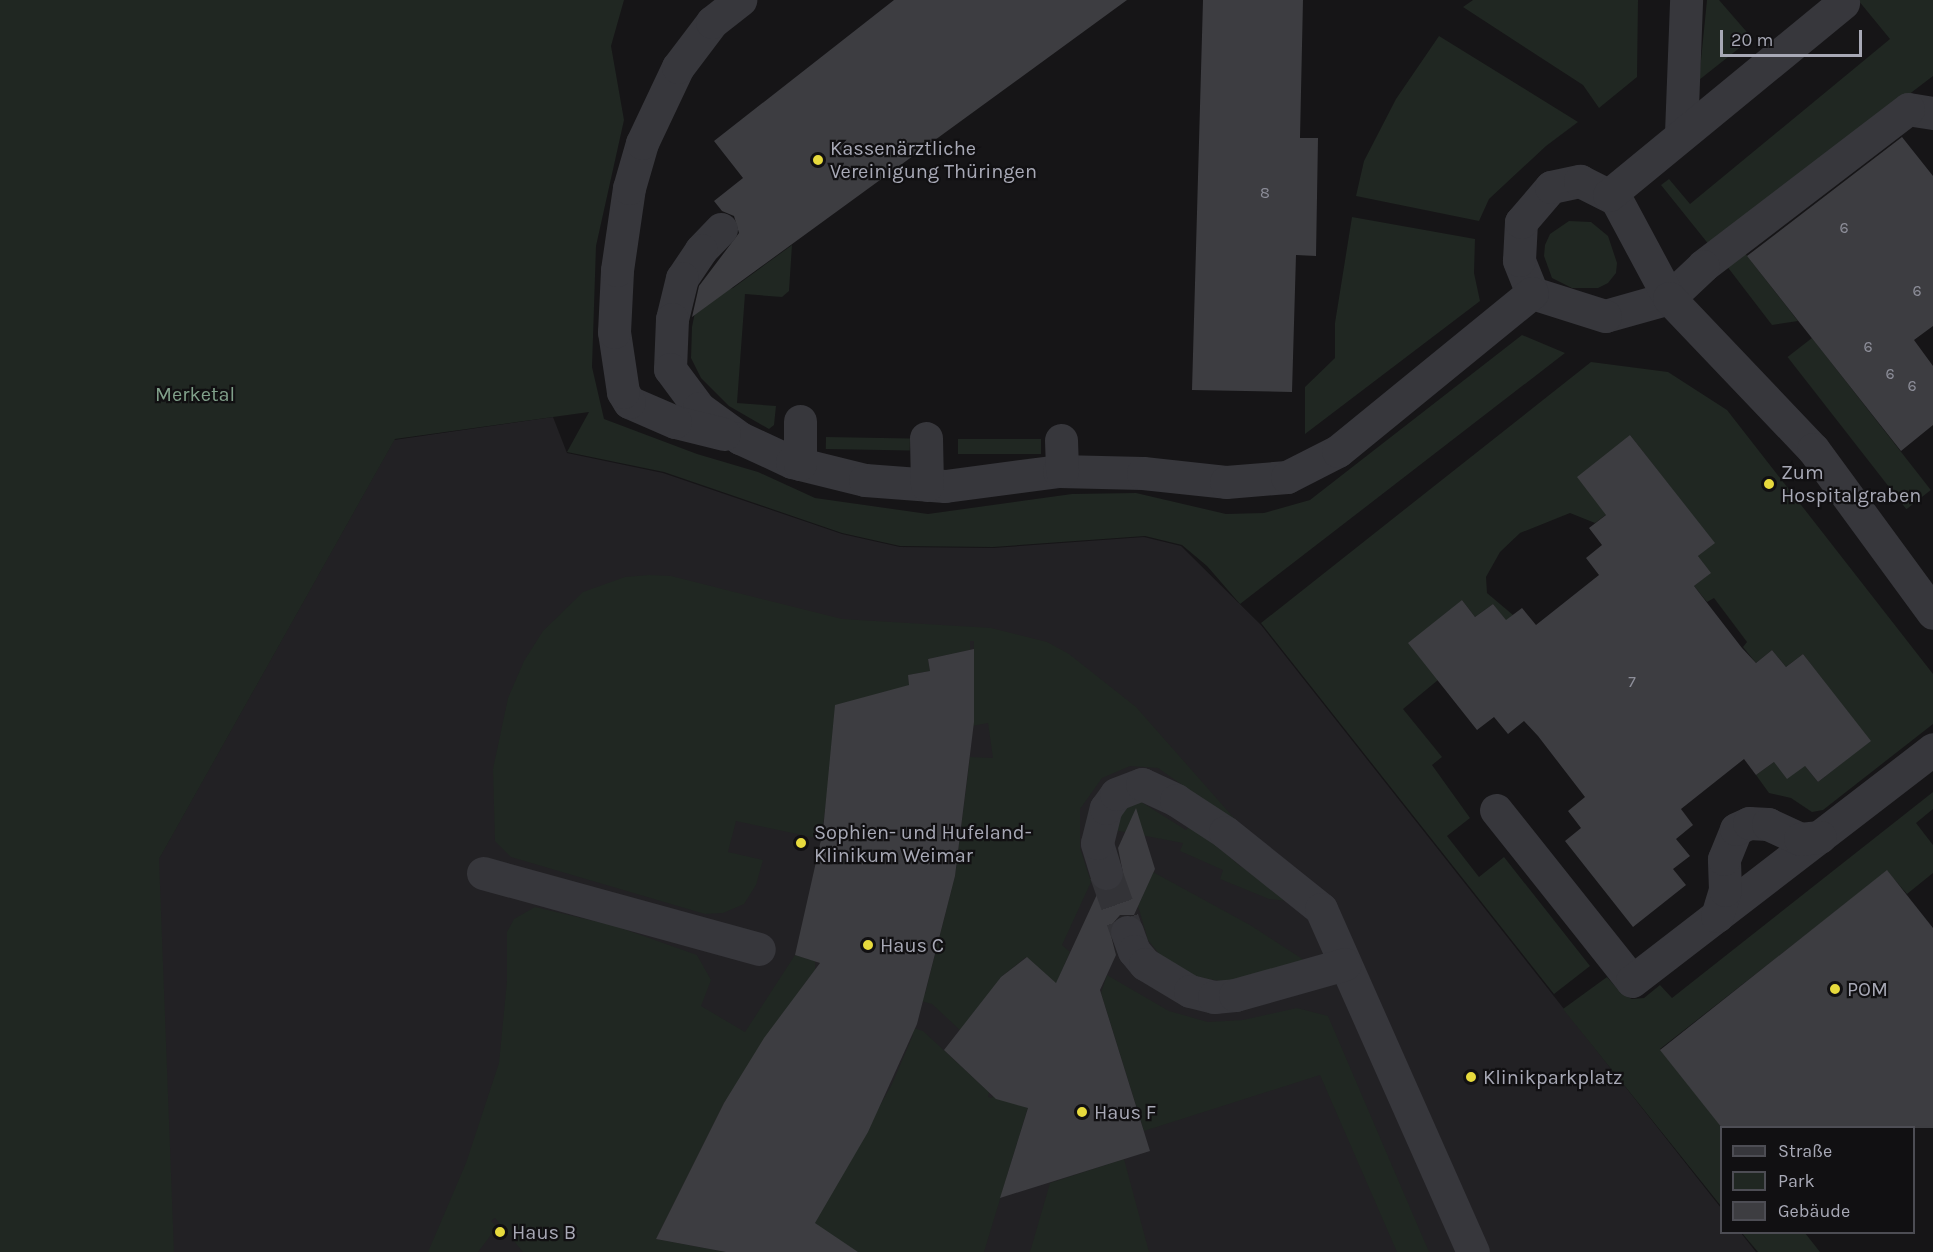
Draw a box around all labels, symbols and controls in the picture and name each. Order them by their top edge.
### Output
scale bar [1723,18,1866,56]
text: 20 m [1731,29,1773,51]
place label: Kassenärztliche Vereinigung Thüringen [830,136,1037,183]
marker: Kassenärztliche Vereinigung Thüringen [811,153,825,167]
house number: 8 [1260,183,1270,203]
house number: 6 [1839,218,1849,238]
house number: 6 [1912,281,1922,301]
house number: 6 [1863,337,1873,357]
house number: 6 [1885,364,1895,384]
house number: 6 [1907,376,1917,396]
park label: Merketal [155,382,235,406]
place label: Zum Hospitalgraben [1781,460,1921,507]
marker: Zum Hospitalgraben [1762,477,1776,491]
house number: 7 [1628,672,1636,692]
place label: Sophien- und Hufeland- Klinikum Weimar [814,820,1032,867]
marker: Sophien- und Hufeland- Klinikum Weimar [792,834,810,852]
place label: Haus C [880,933,944,957]
marker: Haus C [861,938,875,952]
place label: POM [1847,977,1888,1001]
marker: POM [1828,982,1842,996]
place label: Klinikparkplatz [1483,1065,1623,1089]
marker: Klinikparkplatz [1464,1070,1478,1084]
place label: Haus F [1094,1100,1156,1124]
marker: Haus F [1075,1105,1089,1119]
legend [1720,1126,1915,1234]
text: Straße [1778,1140,1832,1162]
text: Park [1778,1170,1815,1192]
text: Gebäude [1778,1200,1850,1222]
place label: Haus B [512,1220,576,1244]
marker: Haus B [493,1225,507,1239]

